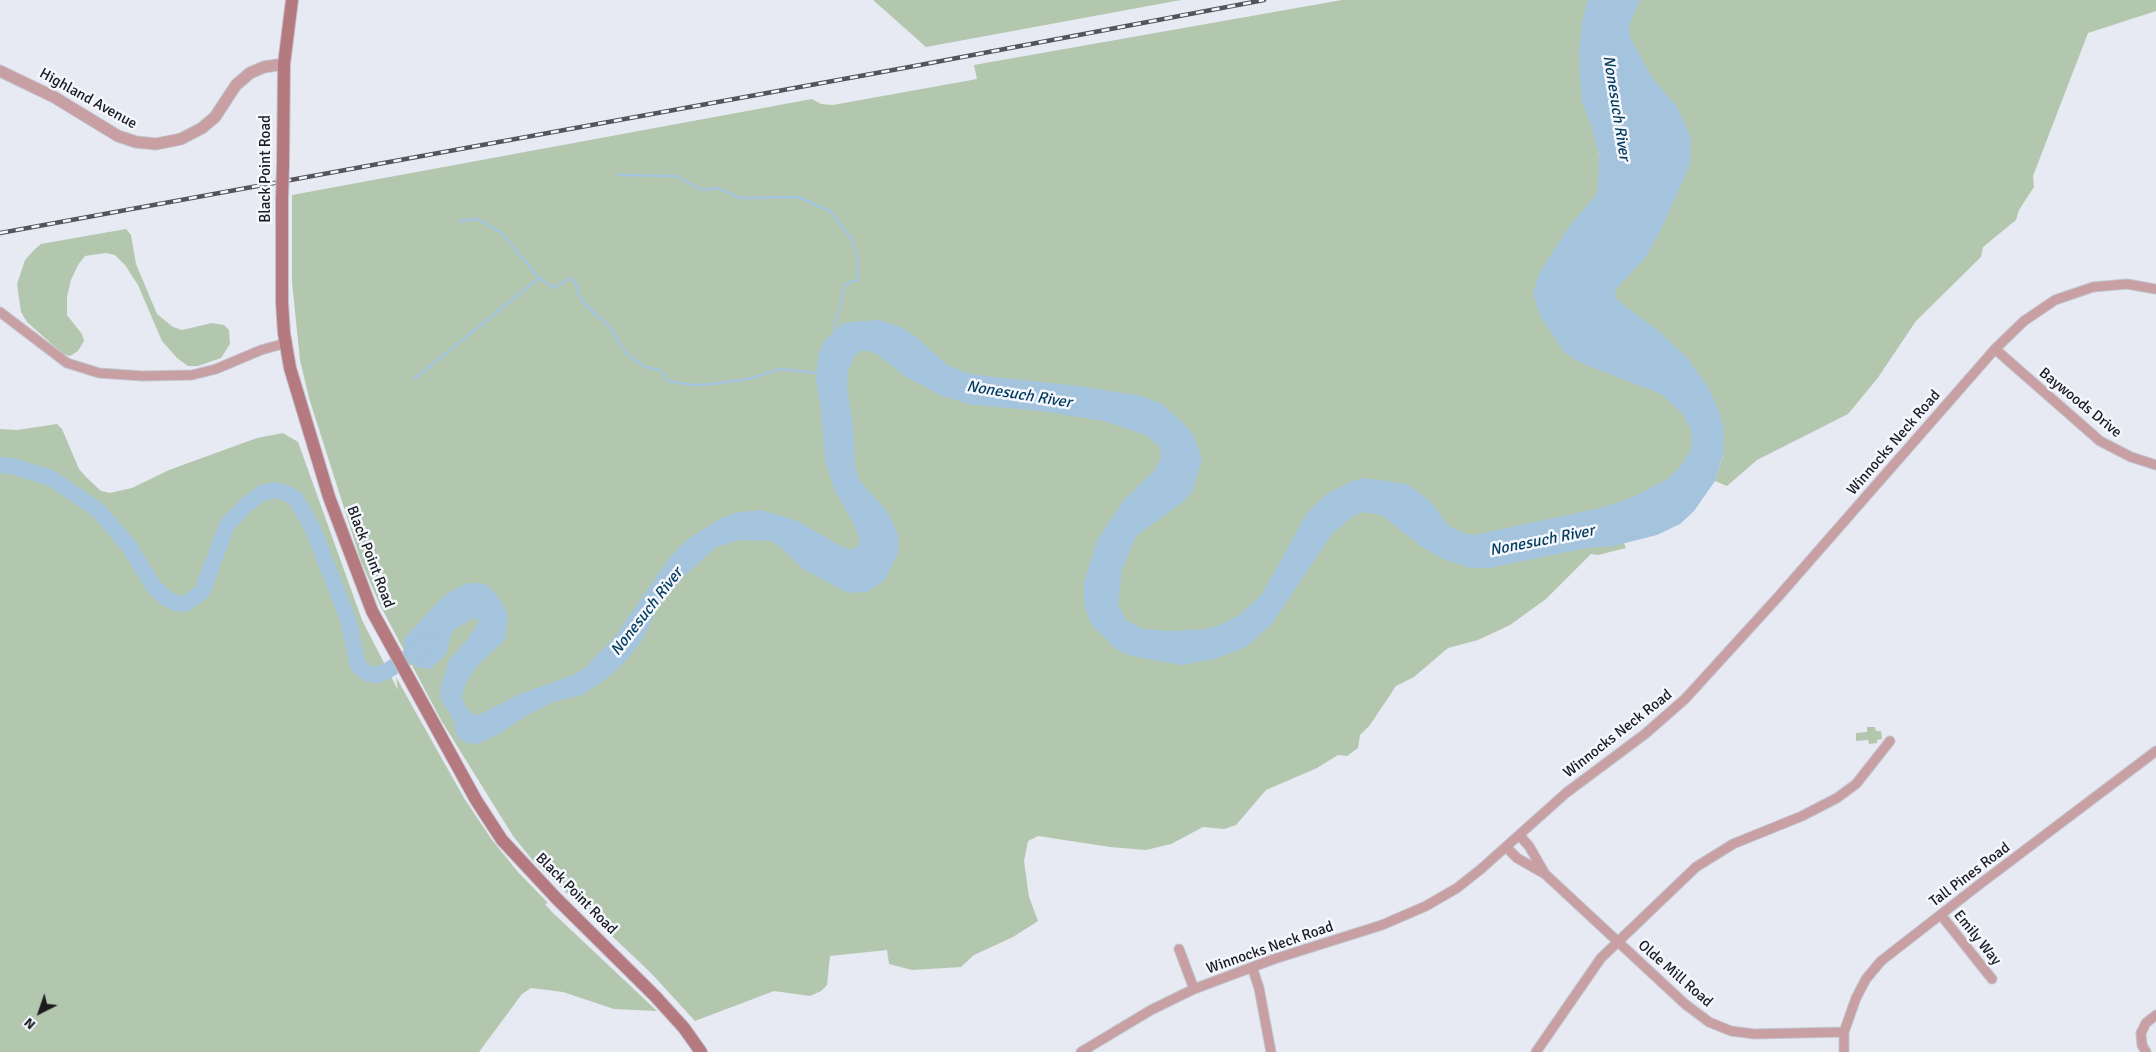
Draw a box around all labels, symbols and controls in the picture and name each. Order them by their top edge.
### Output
water label: Nonesuch River [1598,54,1634,162]
street label: Highland Avenue [36,65,140,133]
street label: Black Point Road [257,115,275,223]
street label: Baywoods Drive [2035,364,2125,442]
water label: Nonesuch River [965,377,1073,413]
street label: Winnocks Neck Road [1844,387,1944,499]
street label: Black Point Road [342,503,398,611]
water label: Nonesuch River [1488,521,1596,561]
water label: Nonesuch River [607,564,687,660]
street label: Winnocks Neck Road [1560,686,1676,782]
street label: Tall Pines Road [1926,839,2014,911]
street label: Black Point Road [532,850,620,938]
street label: Emily Way [1949,907,2005,969]
street label: Winnocks Neck Road [1204,918,1336,978]
street label: Olde Mill Road [1634,937,1716,1011]
north arrow [15,987,65,1037]
text: N [21,1014,39,1033]

